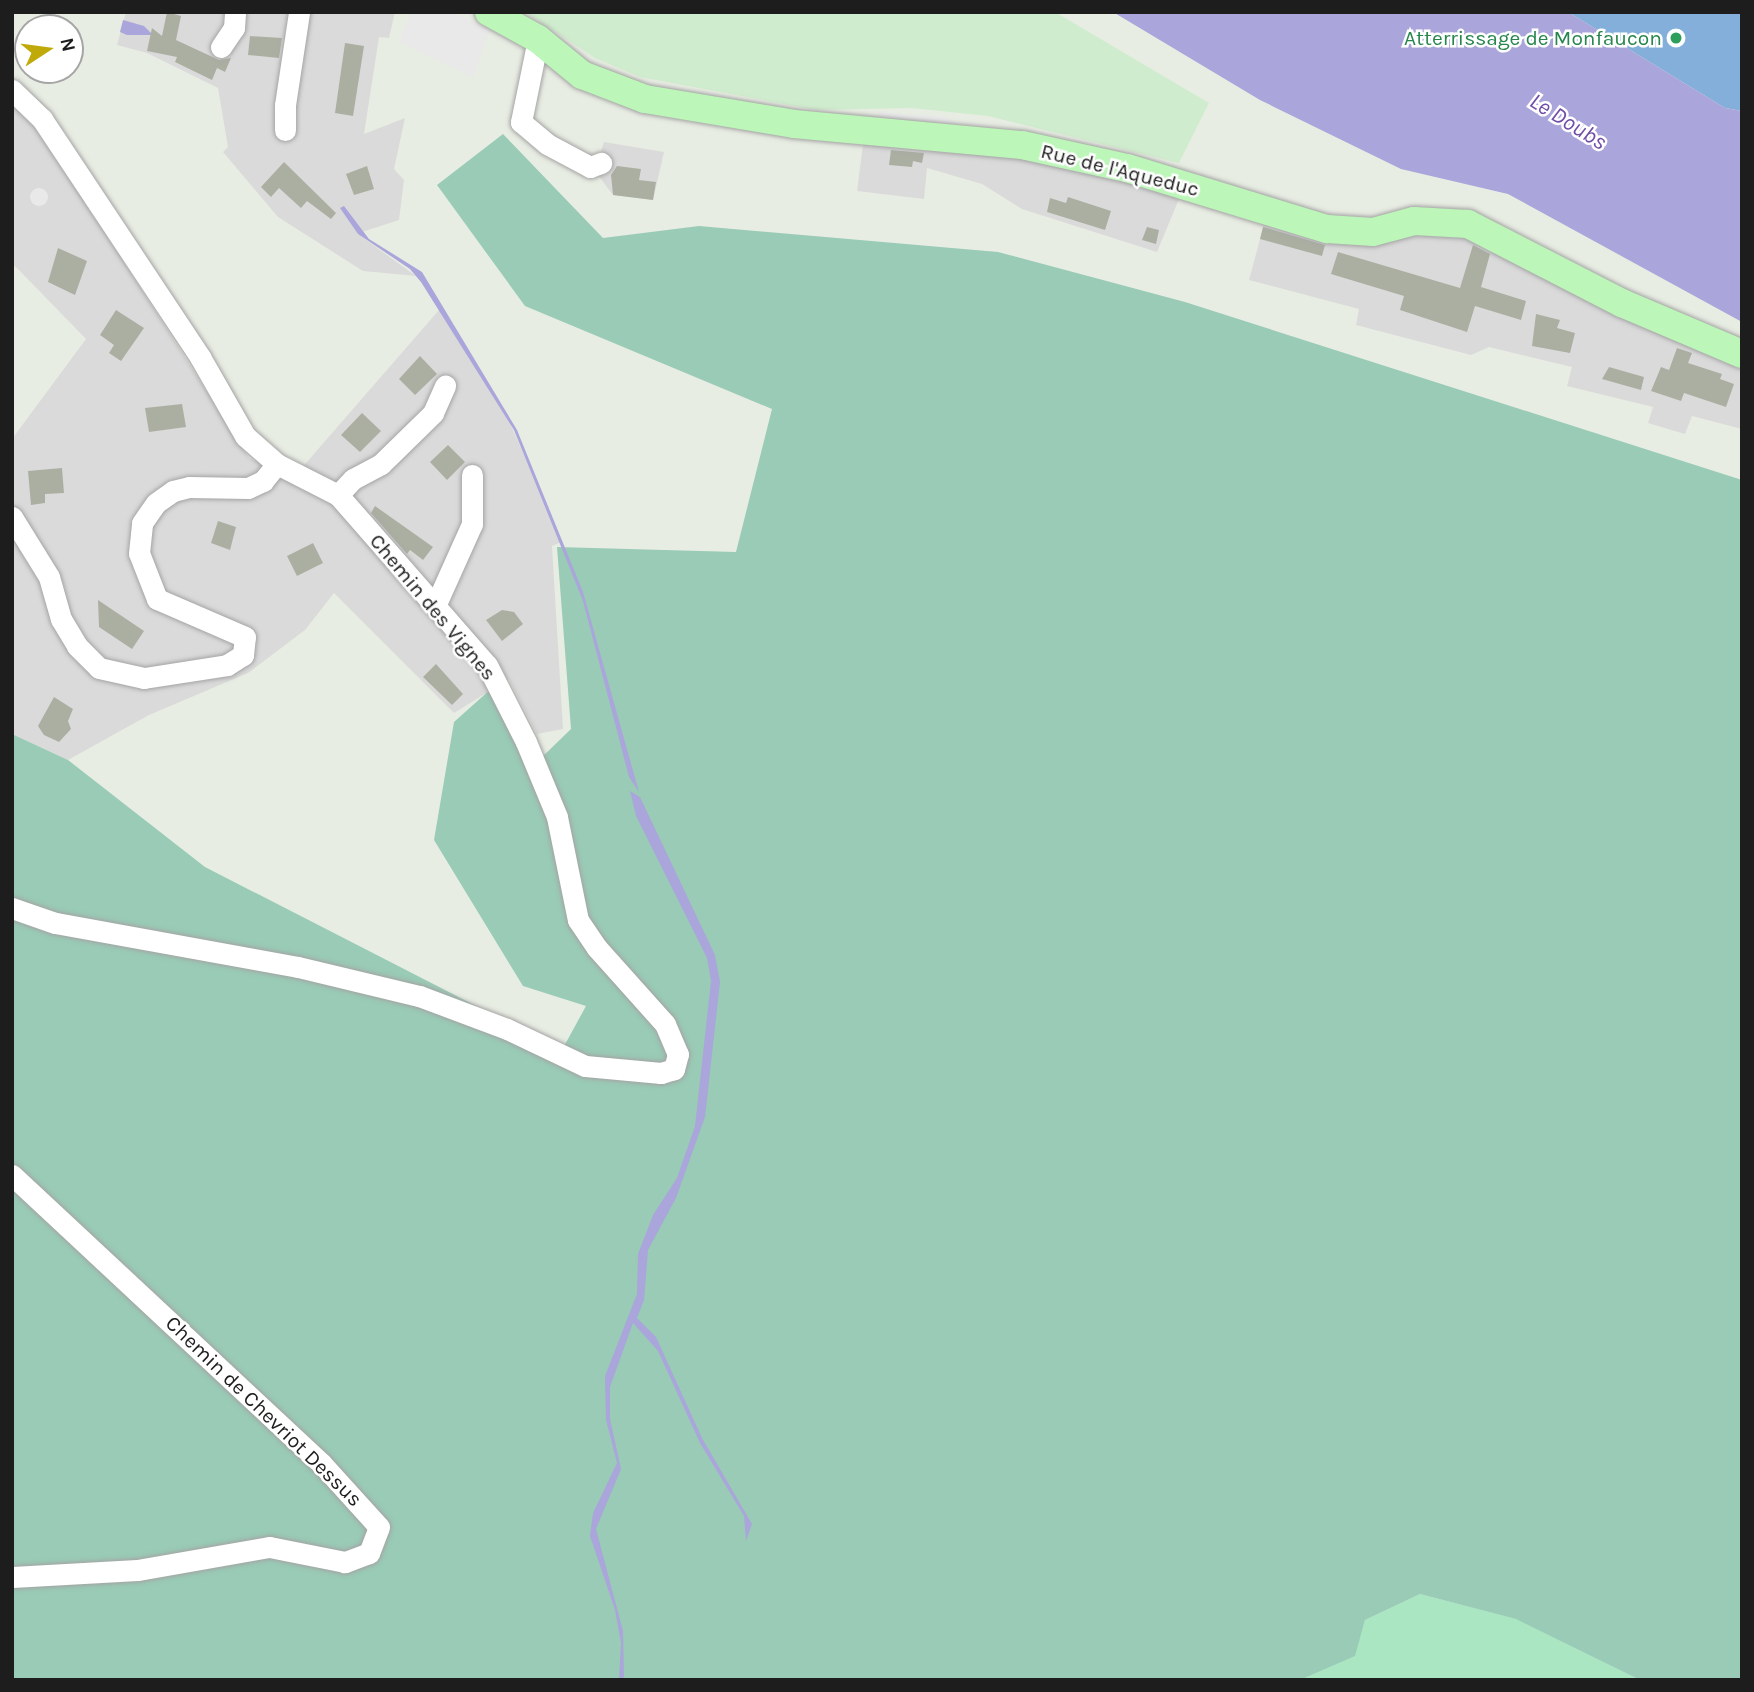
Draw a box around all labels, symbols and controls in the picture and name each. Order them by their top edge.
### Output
north arrow [14,14,84,84]
place label: Atterrissage de Monfaucon [1404,25,1662,51]
marker: Atterrissage de Monfaucon [1668,30,1684,46]
text: N [55,36,80,54]
water label: Le Doubs [1524,88,1612,156]
street label: Rue de l'Aqueduc [1038,138,1202,202]
street label: Chemin des Vignes [364,529,502,685]
street label: Chemin de Chevriot Dessus [160,1310,368,1512]

